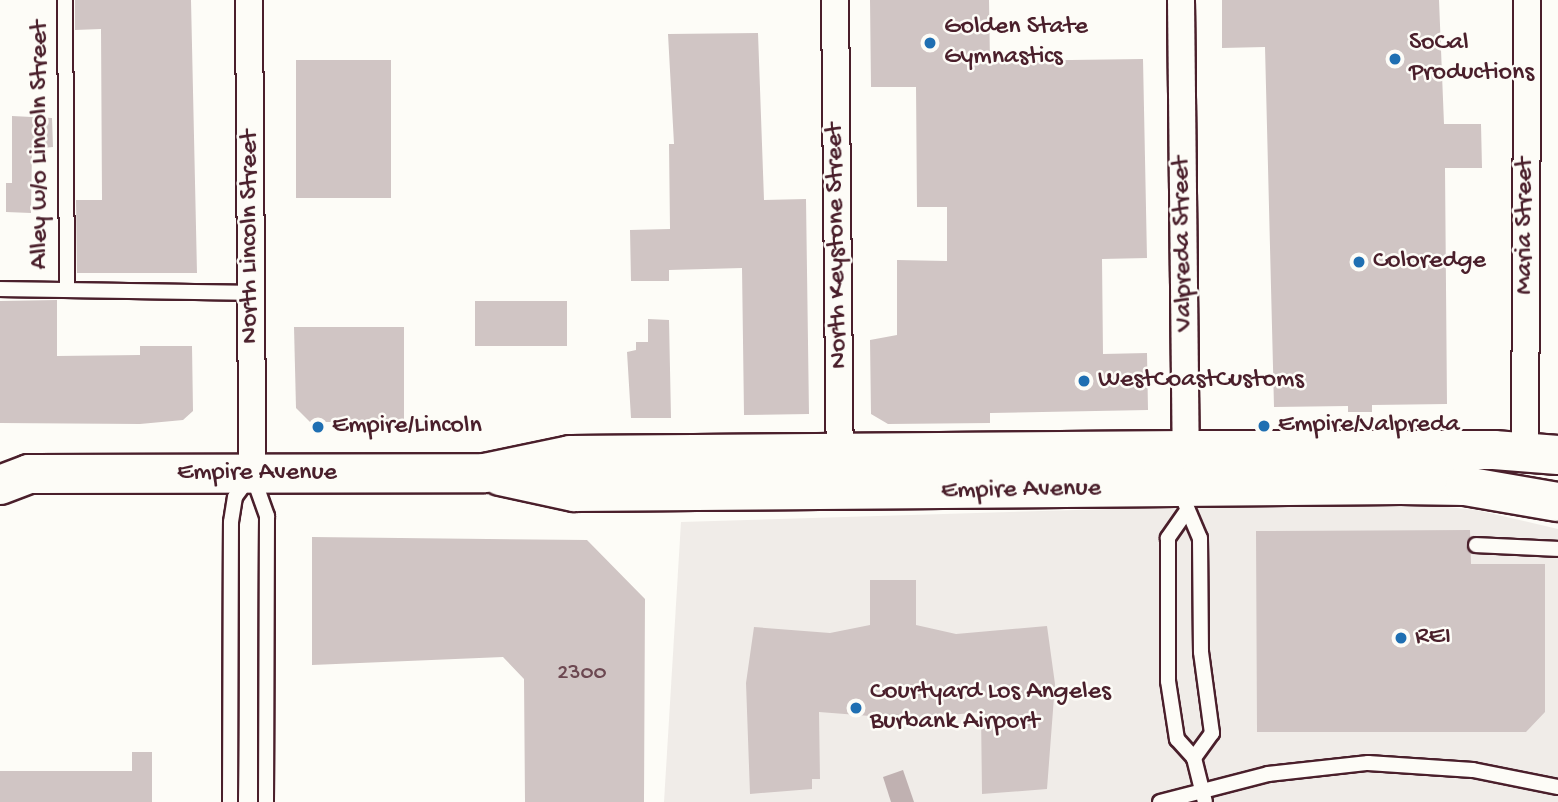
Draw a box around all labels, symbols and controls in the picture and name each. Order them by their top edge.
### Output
place label: Golden State Gymnastics [944,12,1088,74]
street label: Alley w/o Lincoln Street [25,21,57,269]
place label: SoCal Productions [1409,28,1534,90]
marker: Golden State Gymnastics [922,35,938,51]
marker: SoCal Productions [1387,51,1403,67]
street label: North Keystone Street [820,123,856,369]
street label: North Lincoln Street [235,130,267,344]
street label: Valpreda Street [1167,156,1201,332]
street label: Maria Street [1510,157,1542,295]
place label: Coloredge [1373,246,1486,278]
marker: Coloredge [1351,254,1367,270]
place label: WestCoastCustoms [1098,365,1304,397]
marker: WestCoastCustoms [1076,373,1092,389]
place label: Empire/Valpreda [1278,410,1460,442]
place label: Empire/Lincoln [332,411,482,443]
marker: Empire/Valpreda [1256,418,1272,434]
marker: Empire/Lincoln [310,419,326,435]
street label: Empire Avenue [177,458,337,490]
street label: Empire Avenue [941,474,1101,508]
place label: REI [1415,622,1451,654]
marker: REI [1393,630,1409,646]
house number: 2300 [557,660,607,688]
place label: Courtyard Los Angeles Burbank Airport [870,677,1111,738]
marker: Courtyard Los Angeles Burbank Airport [848,700,864,716]

